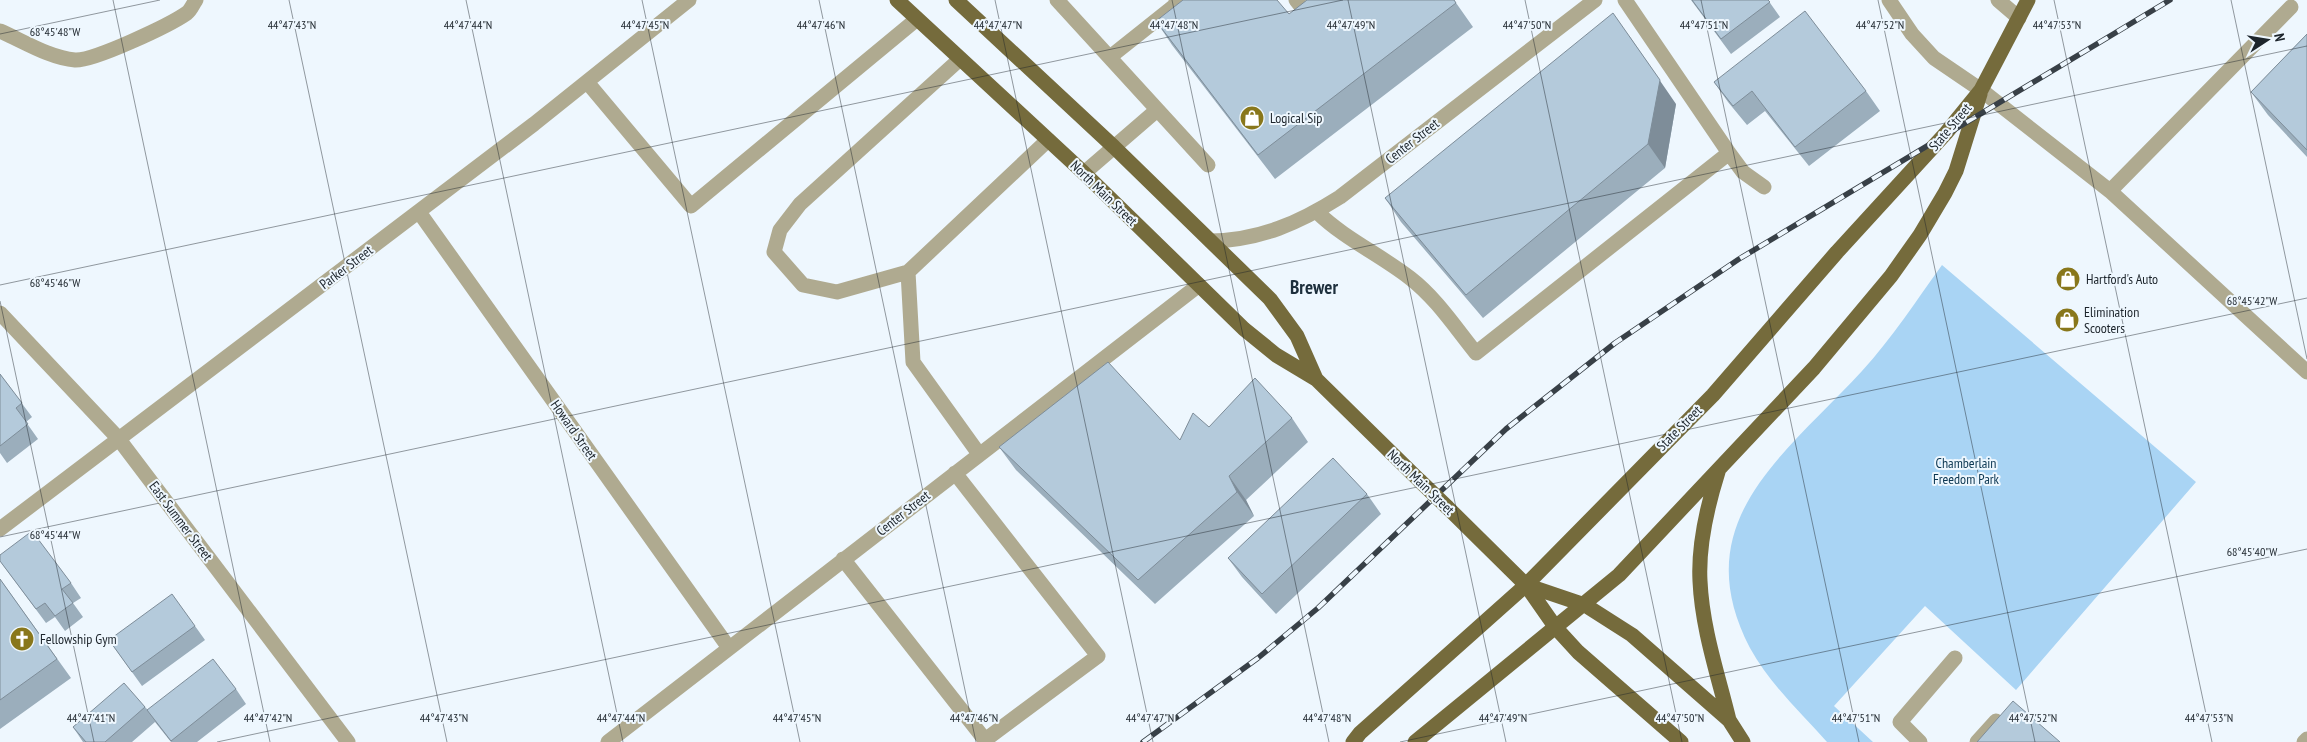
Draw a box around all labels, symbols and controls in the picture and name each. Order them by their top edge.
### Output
north arrow [2242,15,2292,65]
text: 44°47'43"N [268,17,316,32]
text: 44°47'44"N [444,17,492,32]
text: 44°47'45"N [621,17,669,32]
text: 44°47'46"N [797,17,845,32]
text: 44°47'47"N [974,17,1022,32]
text: 44°47'48"N [1150,17,1198,32]
text: 44°47'49"N [1327,17,1375,32]
text: 44°47'50"N [1503,17,1551,32]
text: 44°47'51"N [1680,17,1728,32]
text: 44°47'52"N [1856,17,1904,32]
text: 44°47'53"N [2033,17,2081,32]
text: 68°45'48"W [30,24,80,39]
text: N [2270,32,2289,43]
street label: State Street [1925,99,1975,155]
shop icon: Logical Sip [1239,105,1265,131]
place label: Logical Sip [1270,109,1322,127]
street label: Center Street [1382,114,1443,168]
street label: North Main Street [1067,157,1141,230]
street label: Parker Street [316,241,376,293]
shop icon: Hartford's Auto [2055,266,2081,292]
place label: Hartford's Auto [2086,270,2158,288]
text: 68°45'46"W [30,275,80,290]
district label: Brewer [1290,275,1338,299]
text: 68°45'42"W [2227,293,2277,308]
place label: Elimination Scooters [2084,303,2139,337]
shop icon: Elimination Scooters [2054,307,2080,333]
street label: Howard Street [547,397,601,464]
street label: State Street [1653,401,1706,454]
street label: North Main Street [1384,446,1458,519]
park label: Chamberlain Freedom Park [1933,454,2000,488]
street label: East Summer Street [145,478,217,564]
street label: Center Street [873,486,934,540]
text: 68°45'44"W [30,527,80,542]
text: 68°45'40"W [2227,544,2277,559]
church icon: Fellowship Gym [9,626,35,652]
place label: Fellowship Gym [40,630,117,648]
text: 44°47'41"N [67,710,115,725]
text: 44°47'42"N [244,710,292,725]
text: 44°47'43"N [420,710,468,725]
text: 44°47'44"N [597,710,645,725]
text: 44°47'45"N [773,710,821,725]
text: 44°47'46"N [950,710,998,725]
text: 44°47'47"N [1126,710,1174,725]
text: 44°47'48"N [1303,710,1351,725]
text: 44°47'49"N [1479,710,1527,725]
text: 44°47'50"N [1656,710,1704,725]
text: 44°47'51"N [1832,710,1880,725]
text: 44°47'52"N [2009,710,2057,725]
text: 44°47'53"N [2185,710,2233,725]

